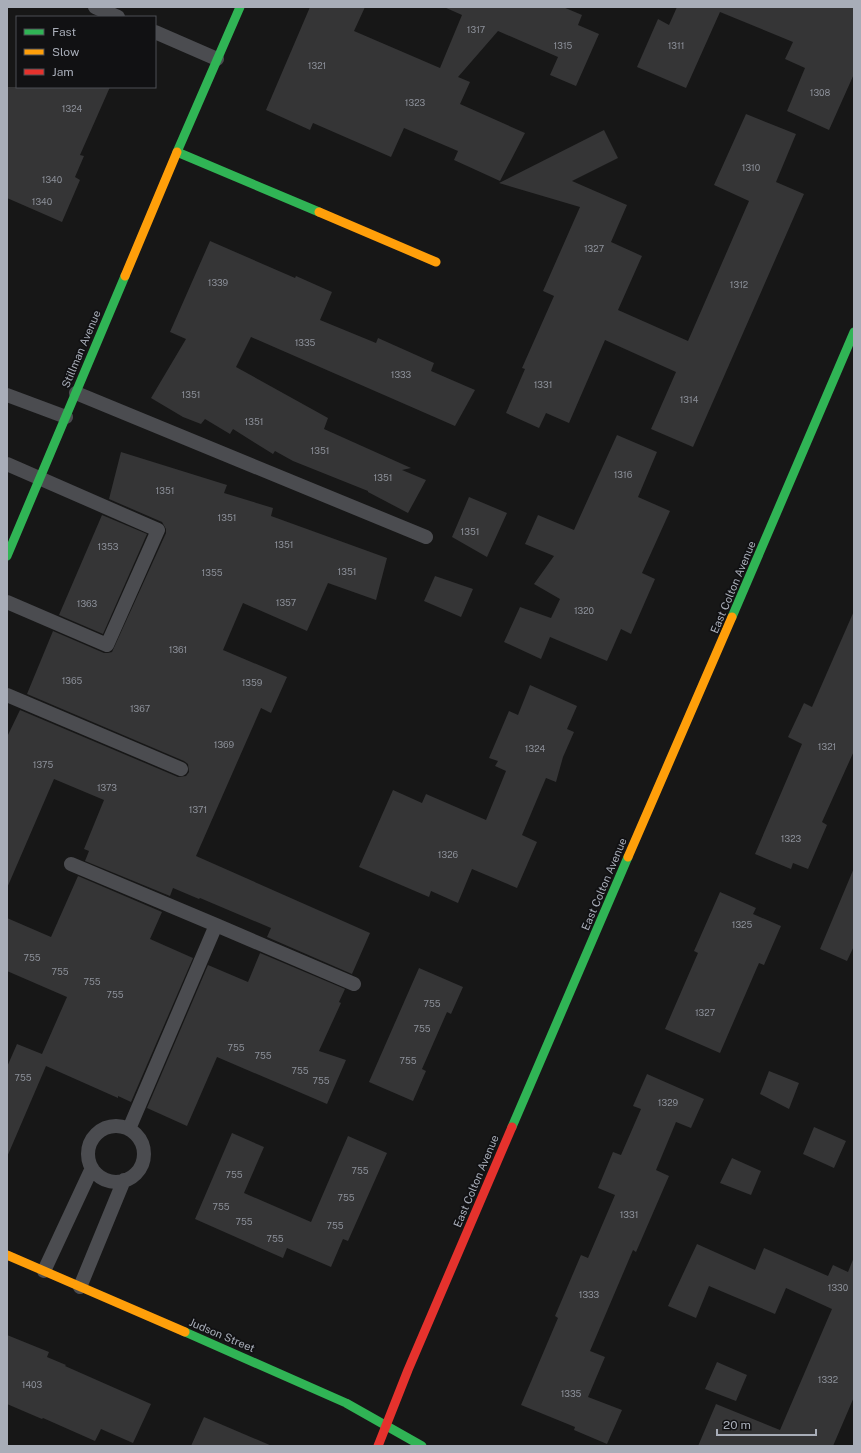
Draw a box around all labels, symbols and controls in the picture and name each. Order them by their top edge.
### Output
legend [16,16,156,88]
house number: 1317 [467,24,485,35]
text: Fast [52,25,77,39]
house number: 1315 [554,40,573,51]
house number: 1311 [668,40,684,51]
text: Slow [52,45,80,59]
house number: 1321 [308,60,326,71]
text: Jam [52,65,74,79]
house number: 1308 [810,87,830,98]
house number: 1323 [405,97,426,108]
house number: 1324 [62,103,83,114]
house number: 1310 [742,162,761,173]
house number: 1340 [42,174,63,185]
house number: 1340 [32,196,53,207]
house number: 1327 [584,243,604,254]
house number: 1339 [208,277,229,288]
house number: 1312 [730,279,748,290]
street label: Stillman Avenue [59,308,103,390]
house number: 1335 [295,337,316,348]
house number: 1333 [391,369,412,380]
house number: 1331 [534,379,552,390]
house number: 1351 [182,389,200,400]
house number: 1314 [680,394,699,405]
house number: 1351 [245,416,263,427]
house number: 1351 [311,445,329,456]
house number: 1316 [614,469,633,480]
house number: 1351 [374,472,392,483]
house number: 1351 [156,485,174,496]
house number: 1351 [218,512,236,523]
house number: 1351 [461,526,479,537]
house number: 1351 [275,539,293,550]
street label: East Colton Avenue [708,539,758,635]
house number: 1353 [98,541,119,552]
house number: 1351 [338,566,356,577]
house number: 1355 [202,567,223,578]
house number: 1357 [276,597,296,608]
house number: 1363 [77,598,98,609]
house number: 1320 [574,605,595,616]
house number: 1361 [169,644,187,655]
house number: 1365 [62,675,83,686]
house number: 1359 [242,677,263,688]
house number: 1367 [130,703,150,714]
house number: 1369 [214,739,235,750]
house number: 1321 [818,741,836,752]
house number: 1324 [525,743,546,754]
house number: 1375 [33,759,53,770]
house number: 1373 [97,782,117,793]
house number: 1371 [189,804,207,815]
house number: 1323 [781,833,802,844]
street label: East Colton Avenue [579,836,629,932]
house number: 1326 [438,849,459,860]
house number: 1325 [732,919,752,930]
house number: 755 [24,952,41,963]
house number: 755 [52,966,69,977]
house number: 755 [84,976,101,987]
house number: 755 [107,989,124,1000]
house number: 755 [424,998,441,1009]
house number: 1327 [695,1007,715,1018]
house number: 755 [414,1023,431,1034]
house number: 755 [228,1042,245,1053]
house number: 755 [255,1050,272,1061]
house number: 755 [400,1055,417,1066]
house number: 755 [292,1065,309,1076]
house number: 755 [15,1072,32,1083]
house number: 755 [313,1075,330,1086]
house number: 1329 [658,1097,679,1108]
street label: East Colton Avenue [451,1133,501,1229]
house number: 755 [352,1165,369,1176]
house number: 755 [226,1169,243,1180]
house number: 755 [338,1192,355,1203]
house number: 755 [213,1201,230,1212]
house number: 1331 [620,1209,638,1220]
house number: 755 [236,1216,253,1227]
house number: 755 [327,1220,344,1231]
house number: 755 [267,1233,284,1244]
house number: 1330 [828,1282,849,1293]
house number: 1333 [579,1289,600,1300]
street label: Judson Street [187,1316,257,1354]
house number: 1332 [818,1374,838,1385]
house number: 1403 [22,1379,43,1390]
house number: 1335 [561,1388,582,1399]
scale bar [717,1411,816,1437]
text: 20 m [723,1418,751,1432]

